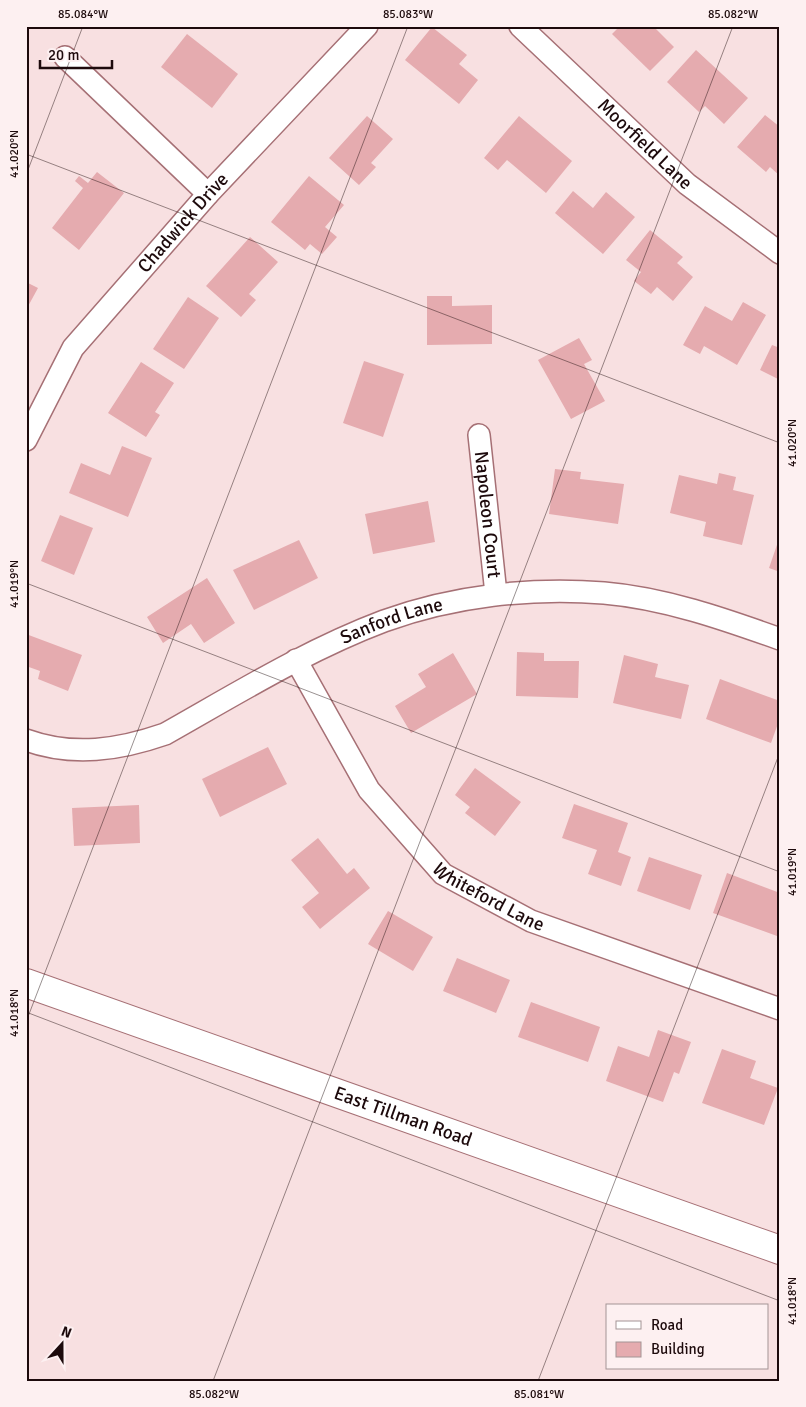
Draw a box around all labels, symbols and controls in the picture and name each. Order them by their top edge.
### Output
text: 85.084°W [58,7,108,22]
text: 85.083°W [383,7,433,22]
text: 85.082°W [708,7,758,22]
scale bar [40,38,112,70]
text: 20 m [48,46,79,64]
street label: Moorfield Lane [592,93,698,195]
text: 41.020°N [7,130,22,178]
street label: Chadwick Drive [132,168,234,278]
text: 41.020°N [785,419,800,467]
street label: Napoleon Court [469,450,506,580]
text: 41.019°N [7,560,22,608]
street label: Sanford Lane [336,592,445,650]
text: 41.019°N [785,848,800,896]
street label: Whiteford Lane [427,858,547,937]
text: 41.018°N [7,989,22,1037]
street label: East Tillman Road [331,1081,475,1152]
text: 41.018°N [785,1277,800,1325]
legend [606,1304,768,1370]
text: Road [651,1316,683,1334]
north arrow [38,1320,88,1370]
text: N [59,1323,74,1342]
text: Building [651,1340,705,1358]
text: 85.082°W [189,1387,239,1402]
text: 85.081°W [514,1387,564,1402]

